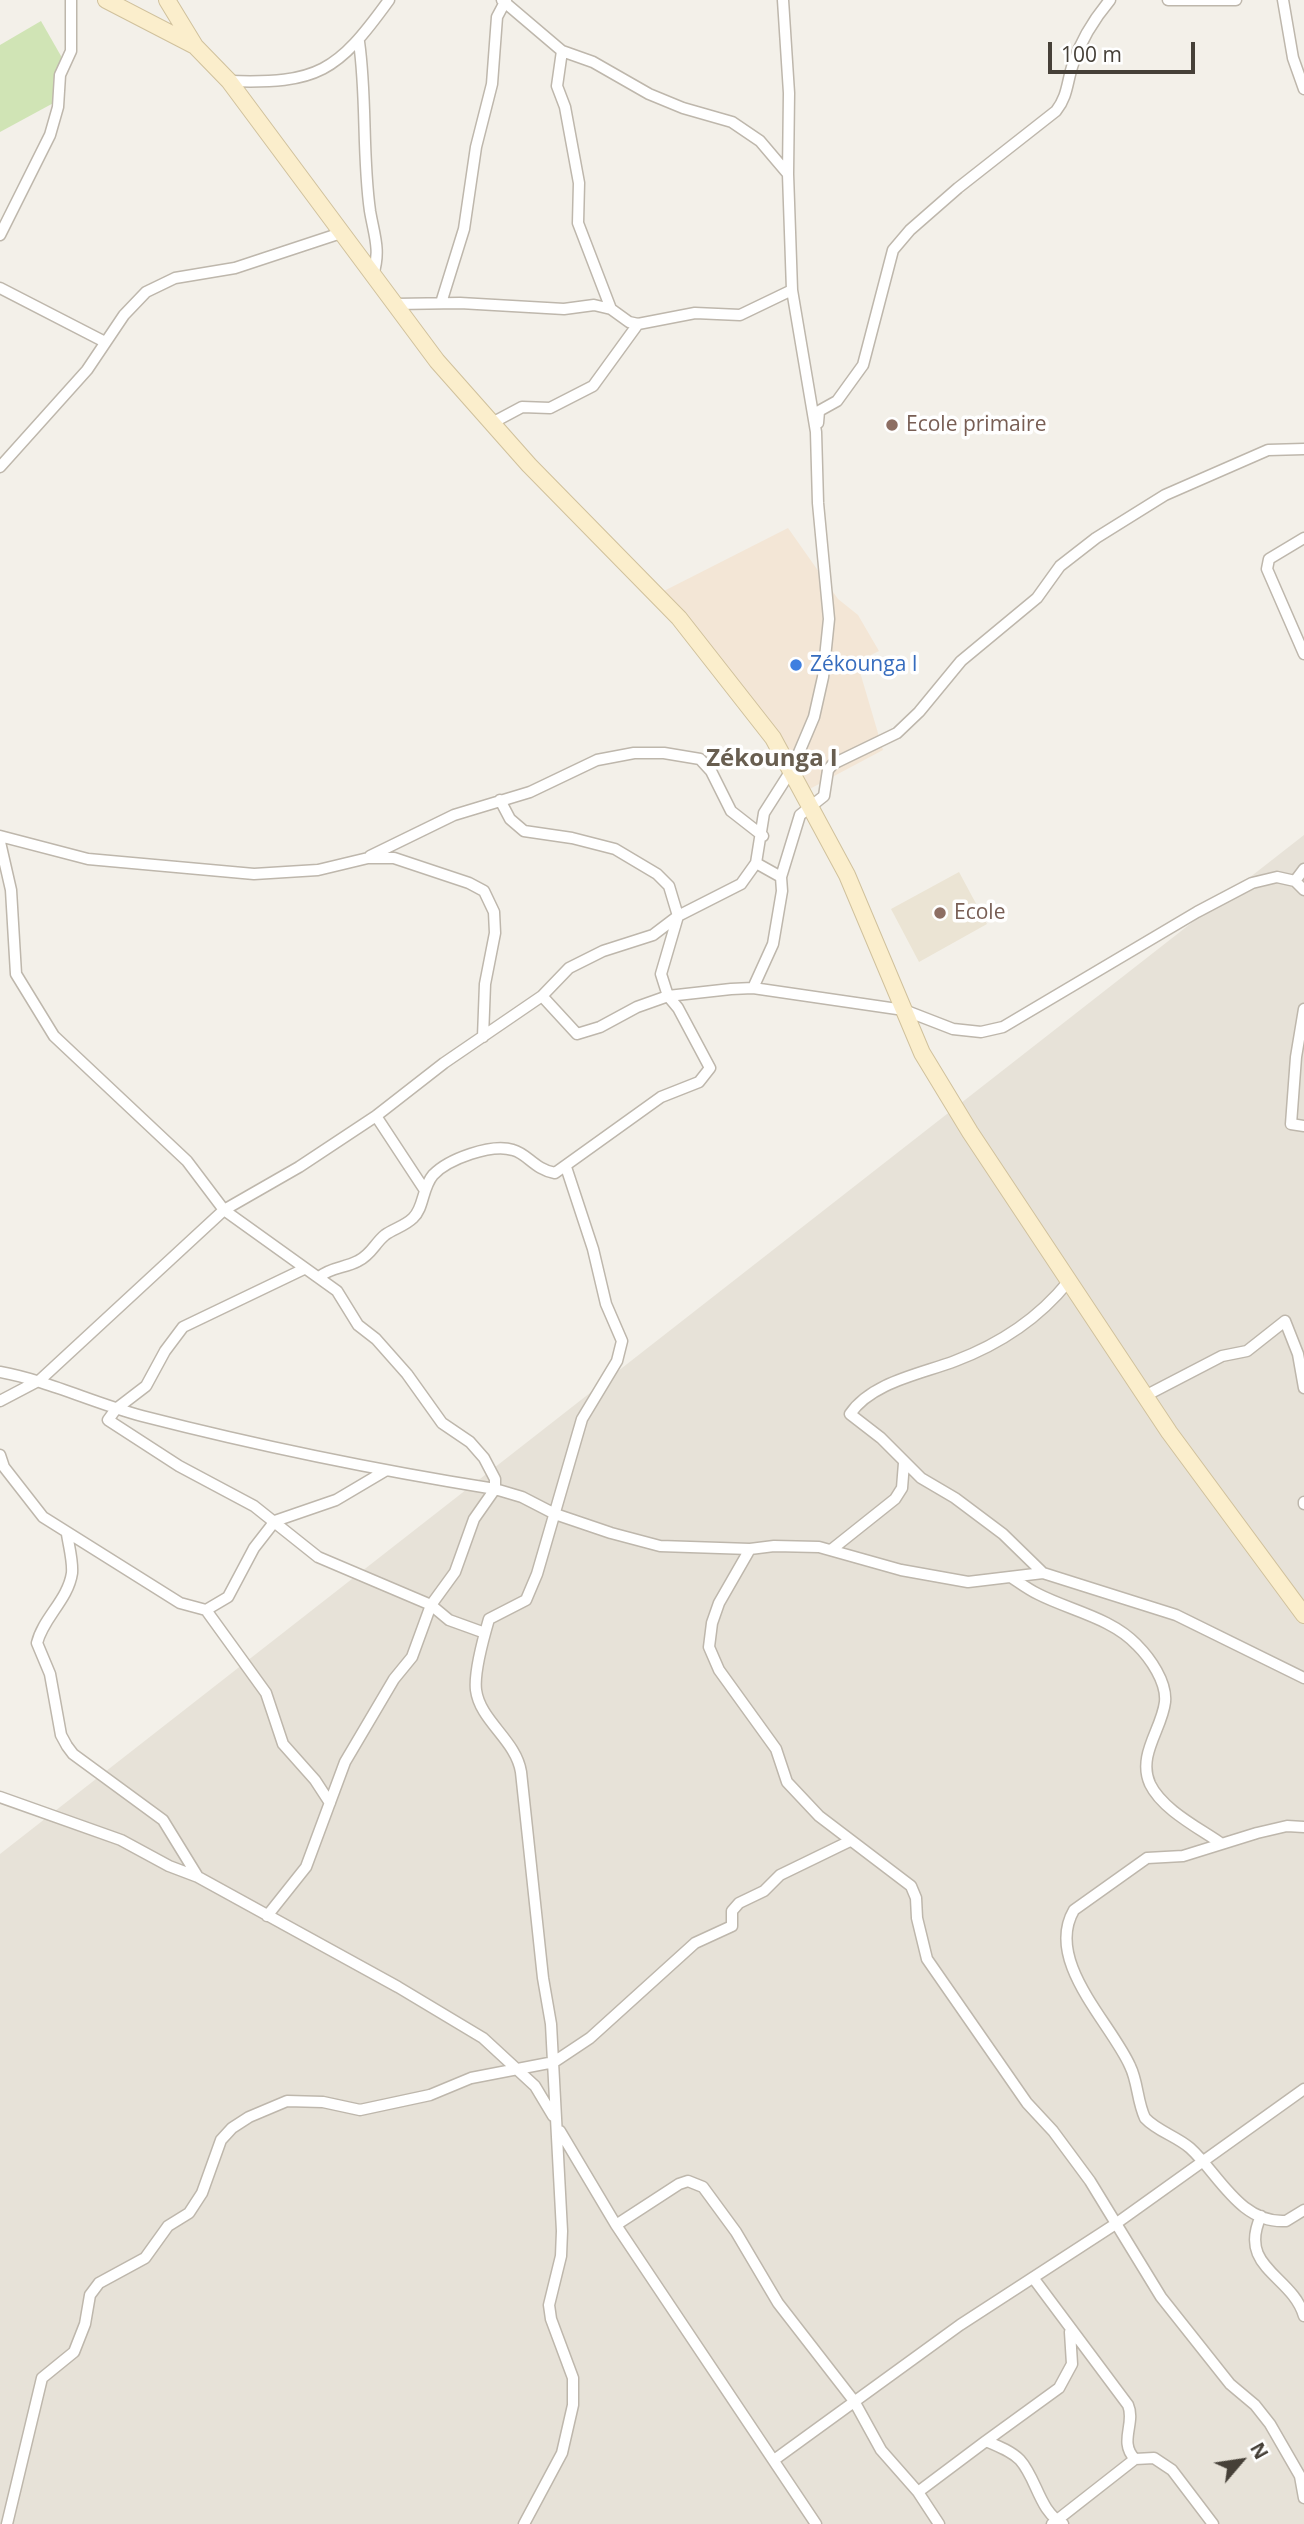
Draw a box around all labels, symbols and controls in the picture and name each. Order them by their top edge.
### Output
scale bar [1052,28,1199,72]
text: 100 m [1061,40,1122,68]
place label: Ecole primaire [906,412,1046,438]
marker: Ecole primaire [884,417,900,433]
place label: Zékounga I [810,652,918,678]
marker: Zékounga I [788,657,804,673]
district label: Zékounga I [706,745,838,773]
place label: Ecole [954,900,1005,926]
marker: Ecole [932,905,948,921]
north arrow [1206,2426,1276,2496]
text: N [1244,2438,1274,2464]

